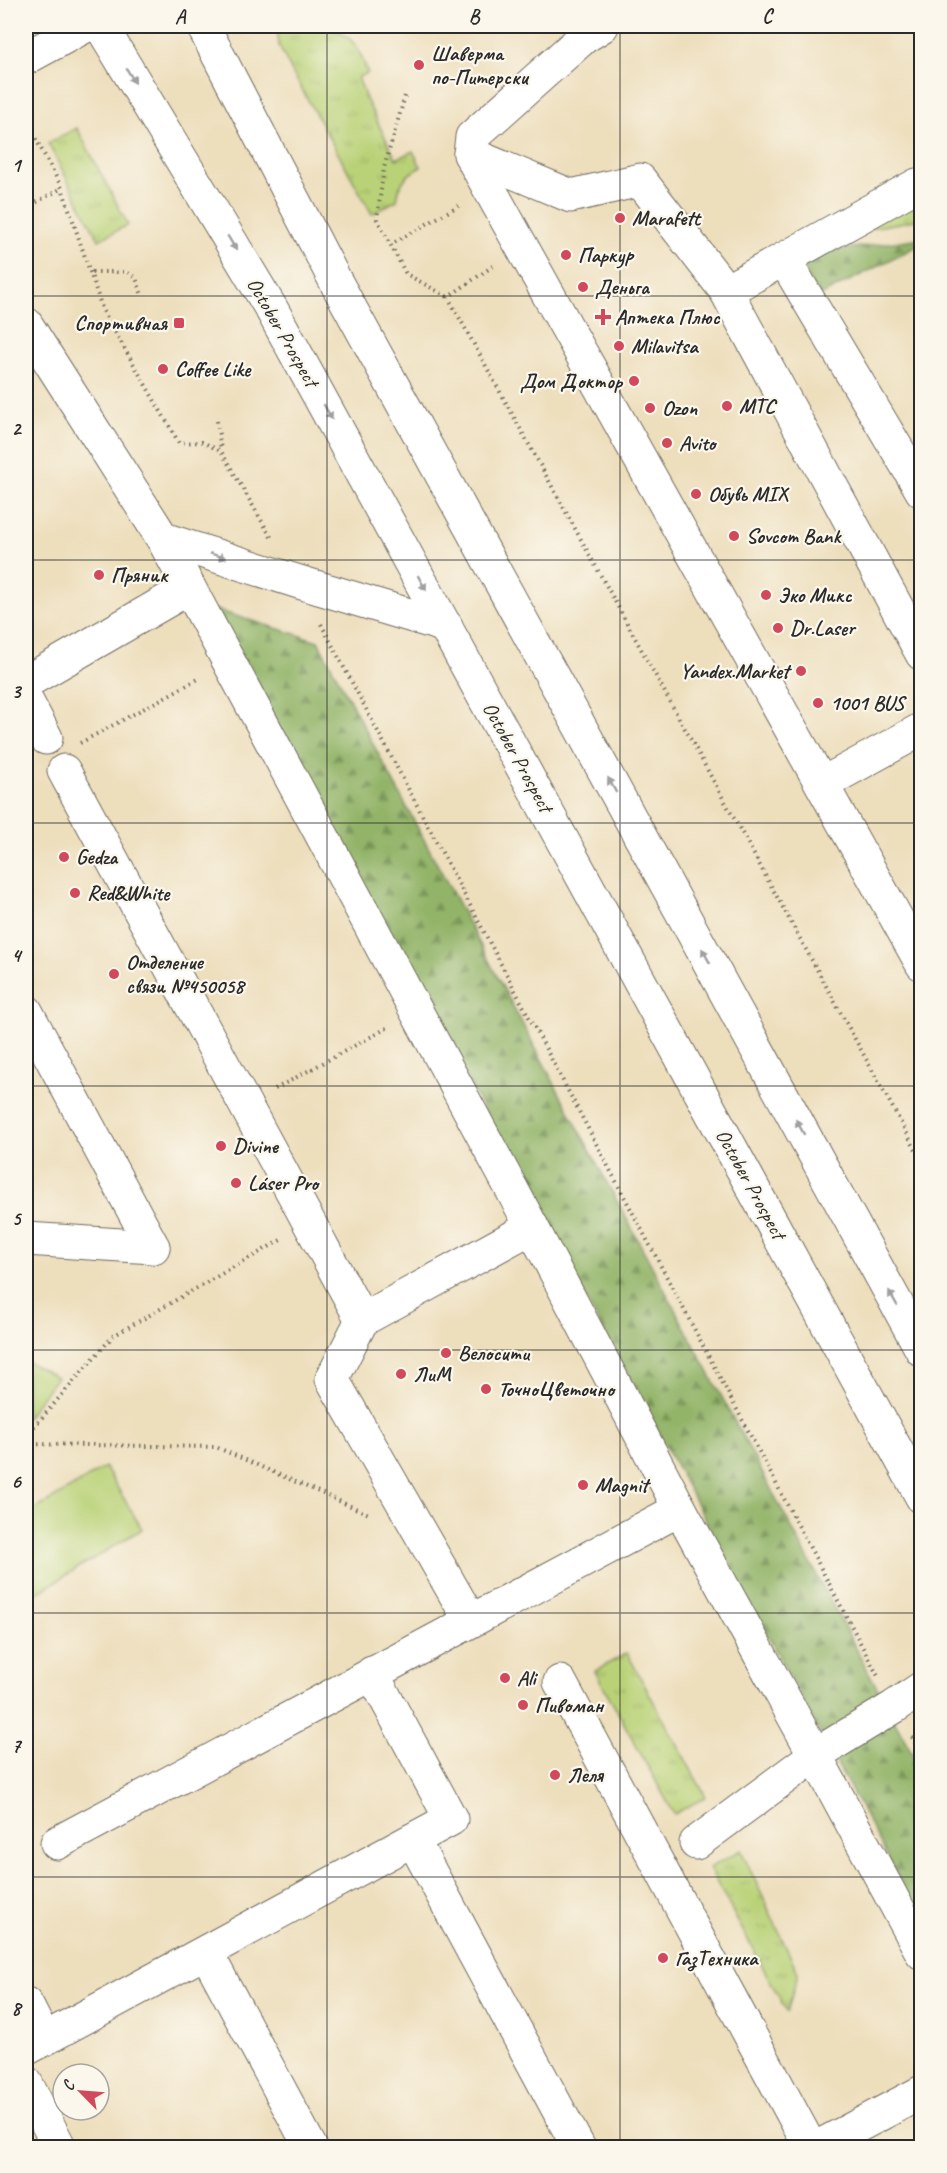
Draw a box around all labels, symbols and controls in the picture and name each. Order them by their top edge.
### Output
text: A [175,4,187,29]
text: B [469,4,481,29]
text: C [762,4,774,29]
place label: Шаверма по-Питерски [431,40,529,90]
marker: Шаверма по-Питерски [412,58,426,72]
one-way arrow [125,68,136,84]
text: 1 [12,153,23,178]
place label: Marafett [632,205,702,231]
marker: Marafett [613,211,627,225]
one-way arrow [226,235,237,251]
place label: Паркур [578,242,634,269]
marker: Паркур [559,248,573,262]
street label: October Prospect [241,273,326,394]
place label: Деньга [595,274,651,300]
marker: Деньга [576,280,590,294]
place label: Аптека Плюс [615,304,721,330]
place label: Спортивная [75,310,168,336]
marker: Аптека Плюс [596,310,610,324]
marker: Спортивная [172,316,186,330]
place label: Milavitsa [631,333,699,359]
marker: Milavitsa [612,339,626,353]
place label: Coffee Like [175,356,252,382]
marker: Coffee Like [156,362,170,376]
place label: Дом Доктор [520,368,624,394]
marker: Дом Доктор [627,374,641,388]
place label: МТС [739,393,778,419]
place label: Ozon [662,395,697,421]
marker: МТС [720,399,734,413]
marker: Ozon [643,401,657,415]
one-way arrow [323,404,333,421]
text: 2 [12,416,23,441]
place label: Avito [679,430,718,456]
marker: Avito [660,436,674,450]
place label: Обувь MIX [708,481,790,507]
marker: Обувь MIX [689,487,703,501]
place label: Sovcom Bank [746,523,842,549]
marker: Sovcom Bank [727,529,741,543]
one-way arrow [209,552,227,562]
place label: Пряник [111,562,169,588]
marker: Пряник [92,568,106,582]
one-way arrow [417,575,427,592]
place label: Эко Микс [778,582,852,608]
marker: Эко Микс [759,588,773,602]
place label: Dr.Laser [790,615,857,641]
marker: Dr.Laser [771,621,785,635]
place label: Yandex.Market [680,658,792,684]
marker: Yandex.Market [794,664,808,678]
text: 3 [12,679,23,704]
place label: 1001 BUS [830,690,908,716]
marker: 1001 BUS [811,696,825,710]
street label: October Prospect [477,697,560,819]
one-way arrow [607,777,617,794]
place label: Gedza [76,844,118,870]
marker: Gedza [57,850,71,864]
place label: Red&White [87,880,171,906]
marker: Red&White [68,886,82,900]
text: 4 [12,943,24,968]
one-way arrow [701,948,711,965]
place label: Отделение связи №450058 [126,949,246,999]
marker: Отделение связи №450058 [107,967,121,981]
one-way arrow [794,1119,805,1135]
street label: October Prospect [710,1124,793,1246]
place label: Divine [233,1133,280,1159]
marker: Divine [214,1139,228,1153]
place label: Láser Pro [248,1170,321,1196]
marker: Láser Pro [229,1176,243,1190]
text: 5 [12,1206,23,1231]
one-way arrow [888,1289,898,1306]
place label: Велосити [458,1340,531,1366]
marker: Велосити [439,1346,453,1360]
place label: ЛиМ [413,1361,453,1387]
marker: ЛиМ [394,1367,408,1381]
place label: ТочноЦветочно [498,1376,617,1402]
marker: ТочноЦветочно [479,1382,493,1396]
text: 6 [11,1469,22,1494]
place label: Magnit [595,1472,651,1498]
marker: Magnit [576,1478,590,1492]
place label: Ali [517,1665,538,1691]
marker: Ali [498,1671,512,1685]
place label: Пивоман [535,1692,605,1718]
marker: Пивоман [516,1698,530,1712]
text: 7 [12,1733,23,1758]
place label: Леля [567,1762,604,1788]
marker: Леля [548,1768,562,1782]
place label: ГазТехника [675,1945,759,1972]
marker: ГазТехника [656,1951,670,1965]
text: 8 [12,1996,24,2021]
north arrow [51,2062,111,2122]
text: С [58,2076,80,2094]

